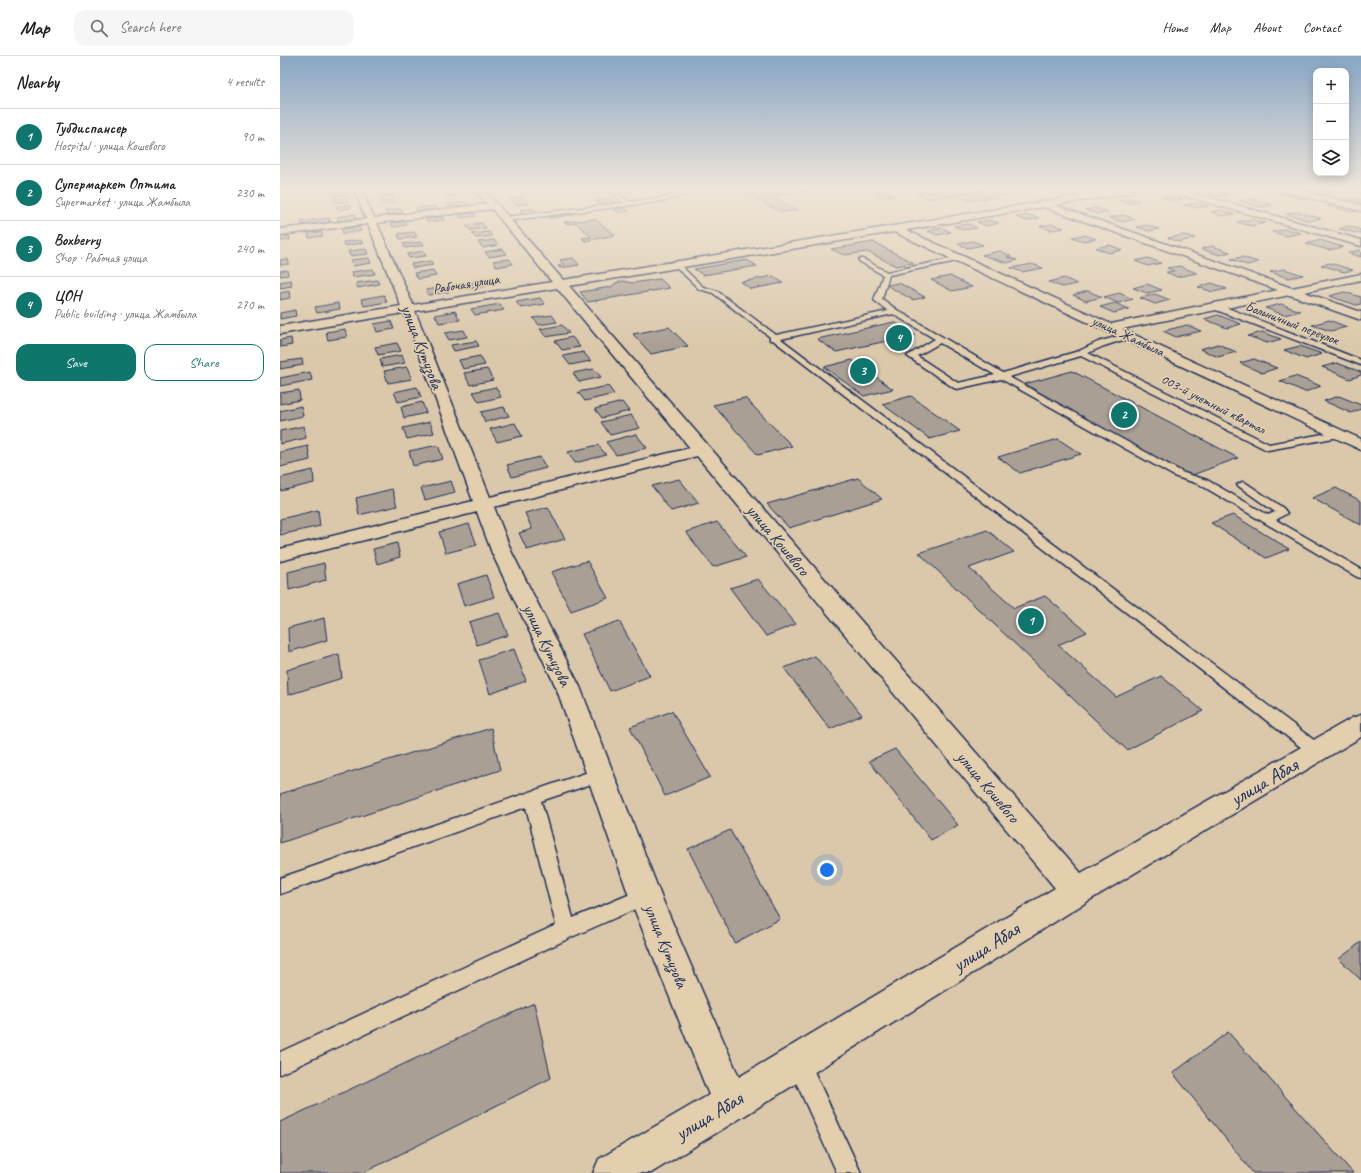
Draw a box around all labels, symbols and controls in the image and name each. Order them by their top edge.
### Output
search box [74,10,354,46]
text: Map [20,16,50,40]
icon: search [88,17,110,39]
text: Search here [120,18,181,37]
text: Home [1162,19,1188,36]
text: Map [1210,19,1231,36]
text: About [1253,19,1281,36]
text: Contact [1303,19,1341,36]
map controls [1313,68,1349,176]
button: + [1313,68,1349,104]
text: Nearby [16,72,59,93]
text: 4 results [226,74,264,90]
button: − [1313,104,1349,140]
text: Тубдиспансер [54,119,126,138]
text: 1 [26,129,32,145]
text: 90 m [242,129,264,145]
text: Hospital · улица Кошевого [54,138,165,154]
button: layers [1313,140,1349,176]
text: Супермаркет Оптима [54,175,175,194]
text: 2 [26,185,32,201]
text: 230 m [236,185,264,201]
text: Supermarket · улица Жамбыла [54,194,190,210]
text: Boxberry [54,231,100,250]
text: 3 [26,241,32,257]
text: 240 m [236,241,264,257]
text: Shop · Рабочая улица [54,250,147,266]
street label: Рабочая улица [432,270,501,298]
text: ЦОН [54,287,81,306]
text: 4 [26,297,32,313]
text: 270 m [236,297,264,313]
street label: Больничный переулок [1243,297,1343,349]
street label: улица Кутузова [395,301,448,394]
text: Public building · улица Жамбыла [54,306,197,322]
street label: улица Жамбыла [1088,311,1168,360]
pin: 4 [886,323,912,353]
button: Save [16,344,136,381]
button: Share [144,344,264,381]
pin: 3 [850,356,876,386]
street label: 003-й учетный квартал [1158,370,1269,438]
pin: 2 [1111,400,1137,430]
street label: улица Кошевого [741,499,815,581]
street label: улица Кутузова [517,600,577,691]
pin: 1 [1018,606,1044,636]
street label: улица Кошевого [951,746,1025,828]
street label: улица Абая [1225,752,1304,812]
your location [817,860,837,880]
street label: улица Кутузова [638,900,693,993]
street label: улица Абая [947,916,1026,978]
street label: улица Абая [670,1085,749,1146]

